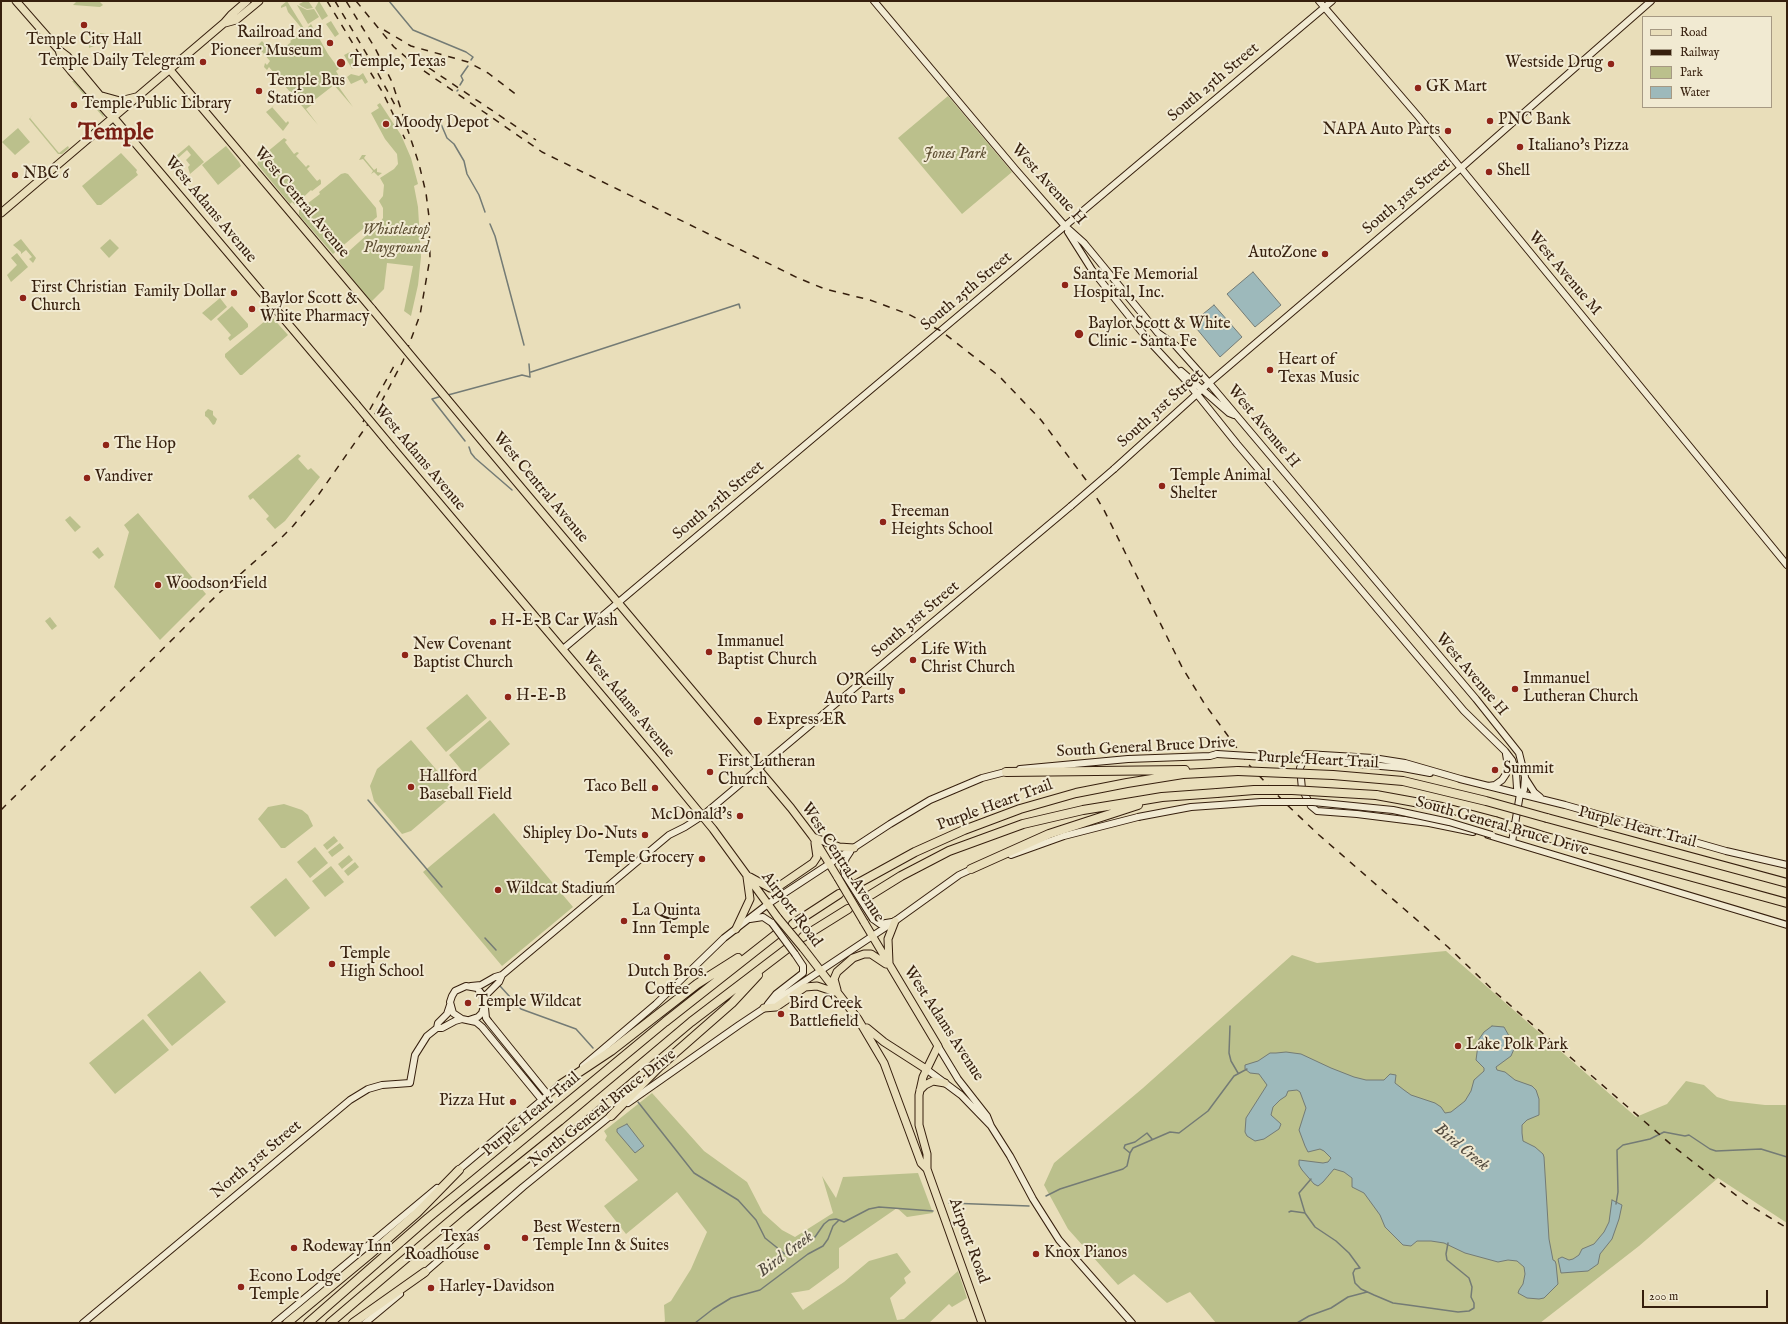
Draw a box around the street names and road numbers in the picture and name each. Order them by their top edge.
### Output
street label: South 25th Street [1165,39,1263,127]
street label: West Avenue H [1007,140,1089,230]
street label: West Central Avenue [249,144,353,262]
street label: West Adams Avenue [160,153,260,267]
street label: South 31st Street [1359,155,1455,239]
street label: West Avenue M [1523,228,1605,320]
street label: South 25th Street [918,248,1016,336]
street label: South 31st Street [1114,365,1208,453]
street label: West Avenue H [1223,382,1303,472]
street label: West Adams Avenue [369,401,469,515]
street label: West Central Avenue [488,429,592,547]
street label: South 25th Street [670,457,768,545]
street label: South 31st Street [868,578,964,662]
street label: West Avenue H [1431,630,1511,720]
street label: West Adams Avenue [578,648,678,762]
street label: South General Bruce Drive [1056,734,1236,762]
street label: Purple Heart Trail [1257,748,1379,774]
street label: Purple Heart Trail [935,776,1055,836]
street label: South General Bruce Drive [1413,793,1591,861]
street label: West Central Avenue [796,800,888,926]
street label: Purple Heart Trail [1576,803,1698,853]
street label: Airport Road [756,869,826,951]
street label: West Adams Avenue [899,963,987,1085]
street label: North General Bruce Drive [526,1046,680,1172]
street label: Purple Heart Trail [479,1069,585,1161]
street label: North 31st Street [208,1117,306,1203]
street label: Airport Road [944,1196,992,1286]

